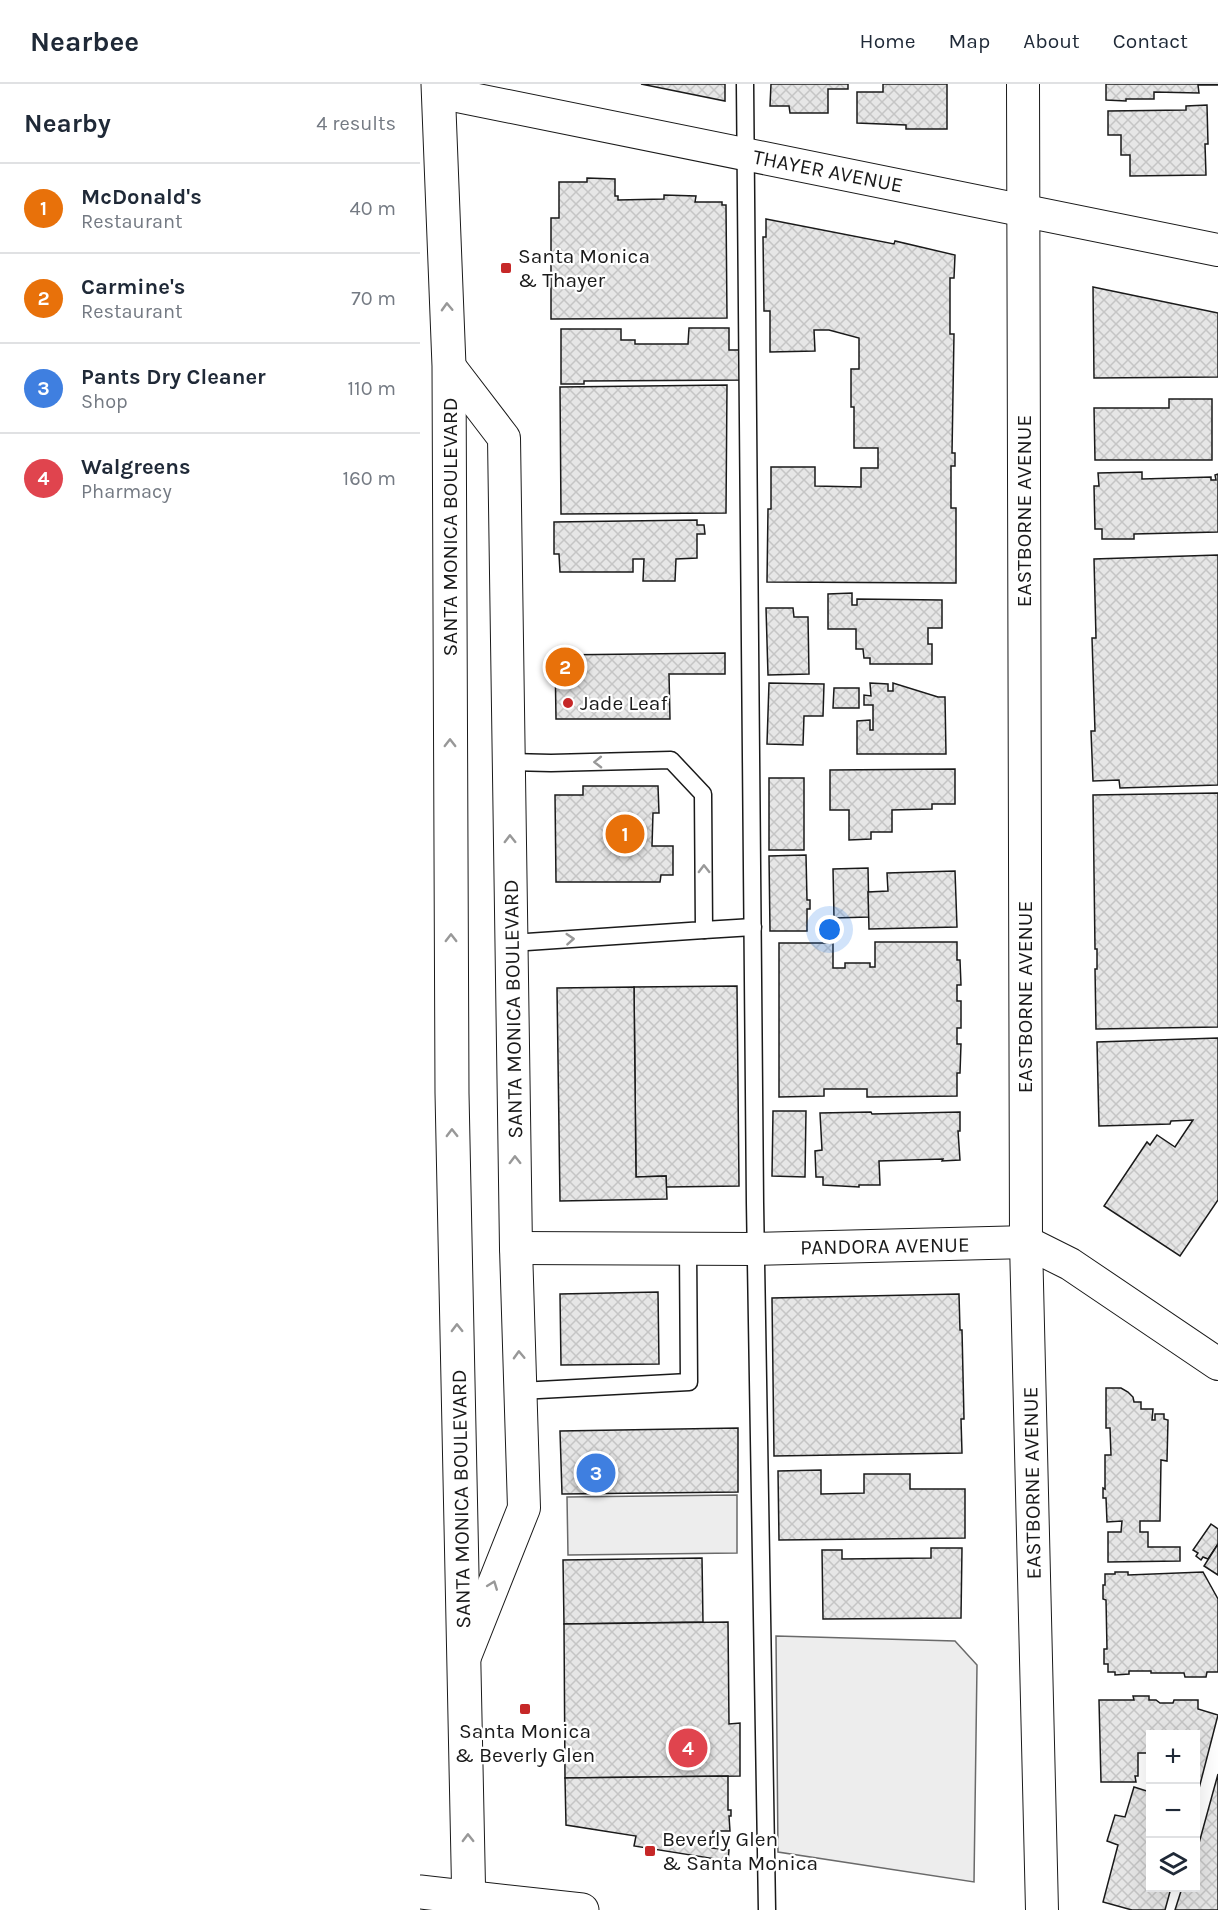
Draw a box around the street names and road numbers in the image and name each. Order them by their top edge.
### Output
street label: THAYER AVENUE [751,145,905,197]
street label: SANTA MONICA BOULEVARD [438,397,462,657]
street label: EASTBORNE AVENUE [1012,415,1036,607]
street label: SANTA MONICA BOULEVARD [499,879,527,1139]
street label: EASTBORNE AVENUE [1013,901,1037,1093]
street label: PANDORA AVENUE [800,1233,970,1259]
street label: SANTA MONICA BOULEVARD [447,1369,475,1629]
street label: EASTBORNE AVENUE [1018,1386,1046,1580]

